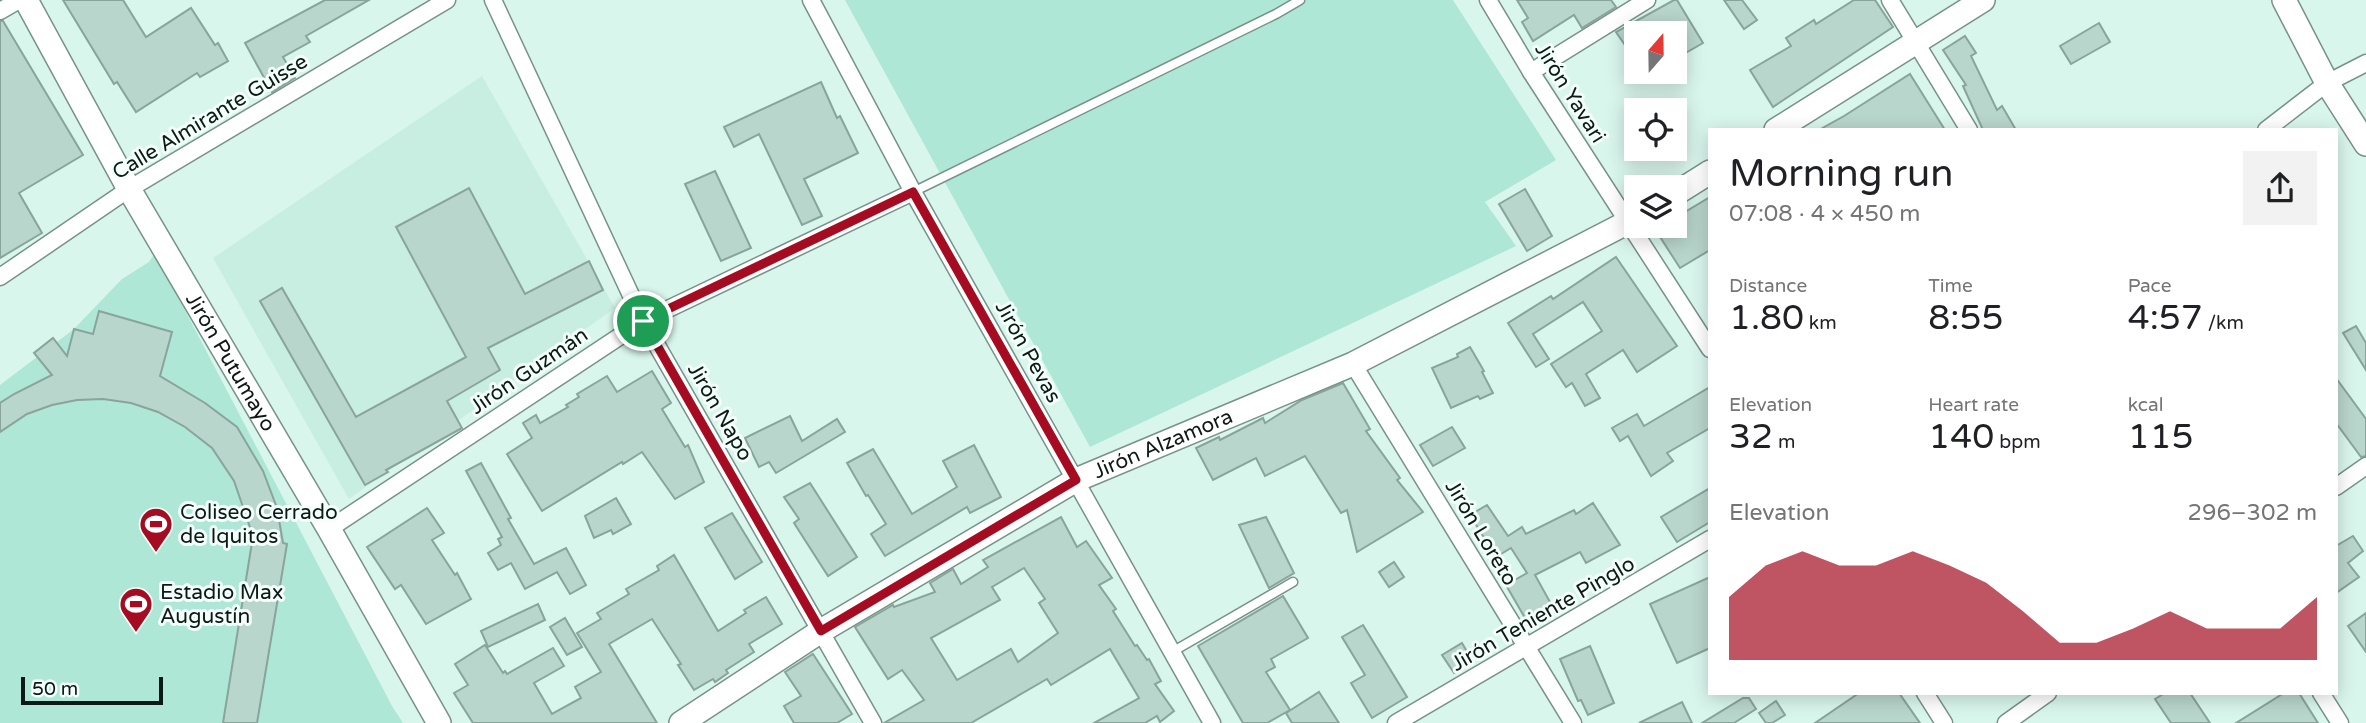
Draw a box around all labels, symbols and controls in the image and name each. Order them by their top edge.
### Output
north arrow [1624,21,1687,84]
map controls [1624,21,1687,238]
street label: Jirón Yavari [1529,38,1611,148]
street label: Calle Almirante Guisse [108,49,312,185]
button: locate [1624,98,1687,161]
text: Morning run [1729,151,1953,197]
button: share [2243,151,2317,225]
button: layers [1624,175,1687,238]
text: 07:08 · 4 × 450 m [1729,200,1920,228]
text: Distance [1729,275,1807,297]
text: Time [1928,275,1973,297]
text: Pace [2128,275,2171,297]
street label: Jirón Putumayo [180,288,281,436]
pin [613,291,673,351]
street label: Jirón Pevas [990,297,1066,407]
text: 1.80 [1729,297,1804,339]
text: 8:55 [1928,297,2003,339]
text: 4:57 [2128,297,2203,339]
icon: arrive [624,302,662,340]
text: km [1804,312,1837,334]
text: /km [2203,312,2244,334]
street label: Jirón Guzmán [465,322,593,420]
street label: Jirón Napo [682,359,758,465]
text: Elevation [1729,394,1812,416]
text: Heart rate [1928,394,2019,416]
text: kcal [2128,394,2163,416]
street label: Jirón Alzamora [1089,403,1236,484]
text: 32 [1729,416,1773,458]
text: 140 [1928,416,1994,458]
text: 115 [2128,416,2194,458]
text: m [1773,431,1795,453]
text: bpm [1994,431,2041,453]
street label: Jirón Loreto [1440,476,1522,590]
text: Elevation [1729,499,1830,527]
text: 296–302 m [2188,499,2317,527]
place label: Coliseo Cerrado de Iquitos [180,500,338,549]
sports icon: Coliseo Cerrado de Iquitos [137,505,175,554]
street label: Jirón Teniente Pinglo [1447,551,1639,677]
place label: Estadio Max Augustín [160,580,283,629]
sports icon: Estadio Max Augustín [117,585,155,634]
scale bar [21,674,163,706]
text: 50 m [32,678,78,700]

